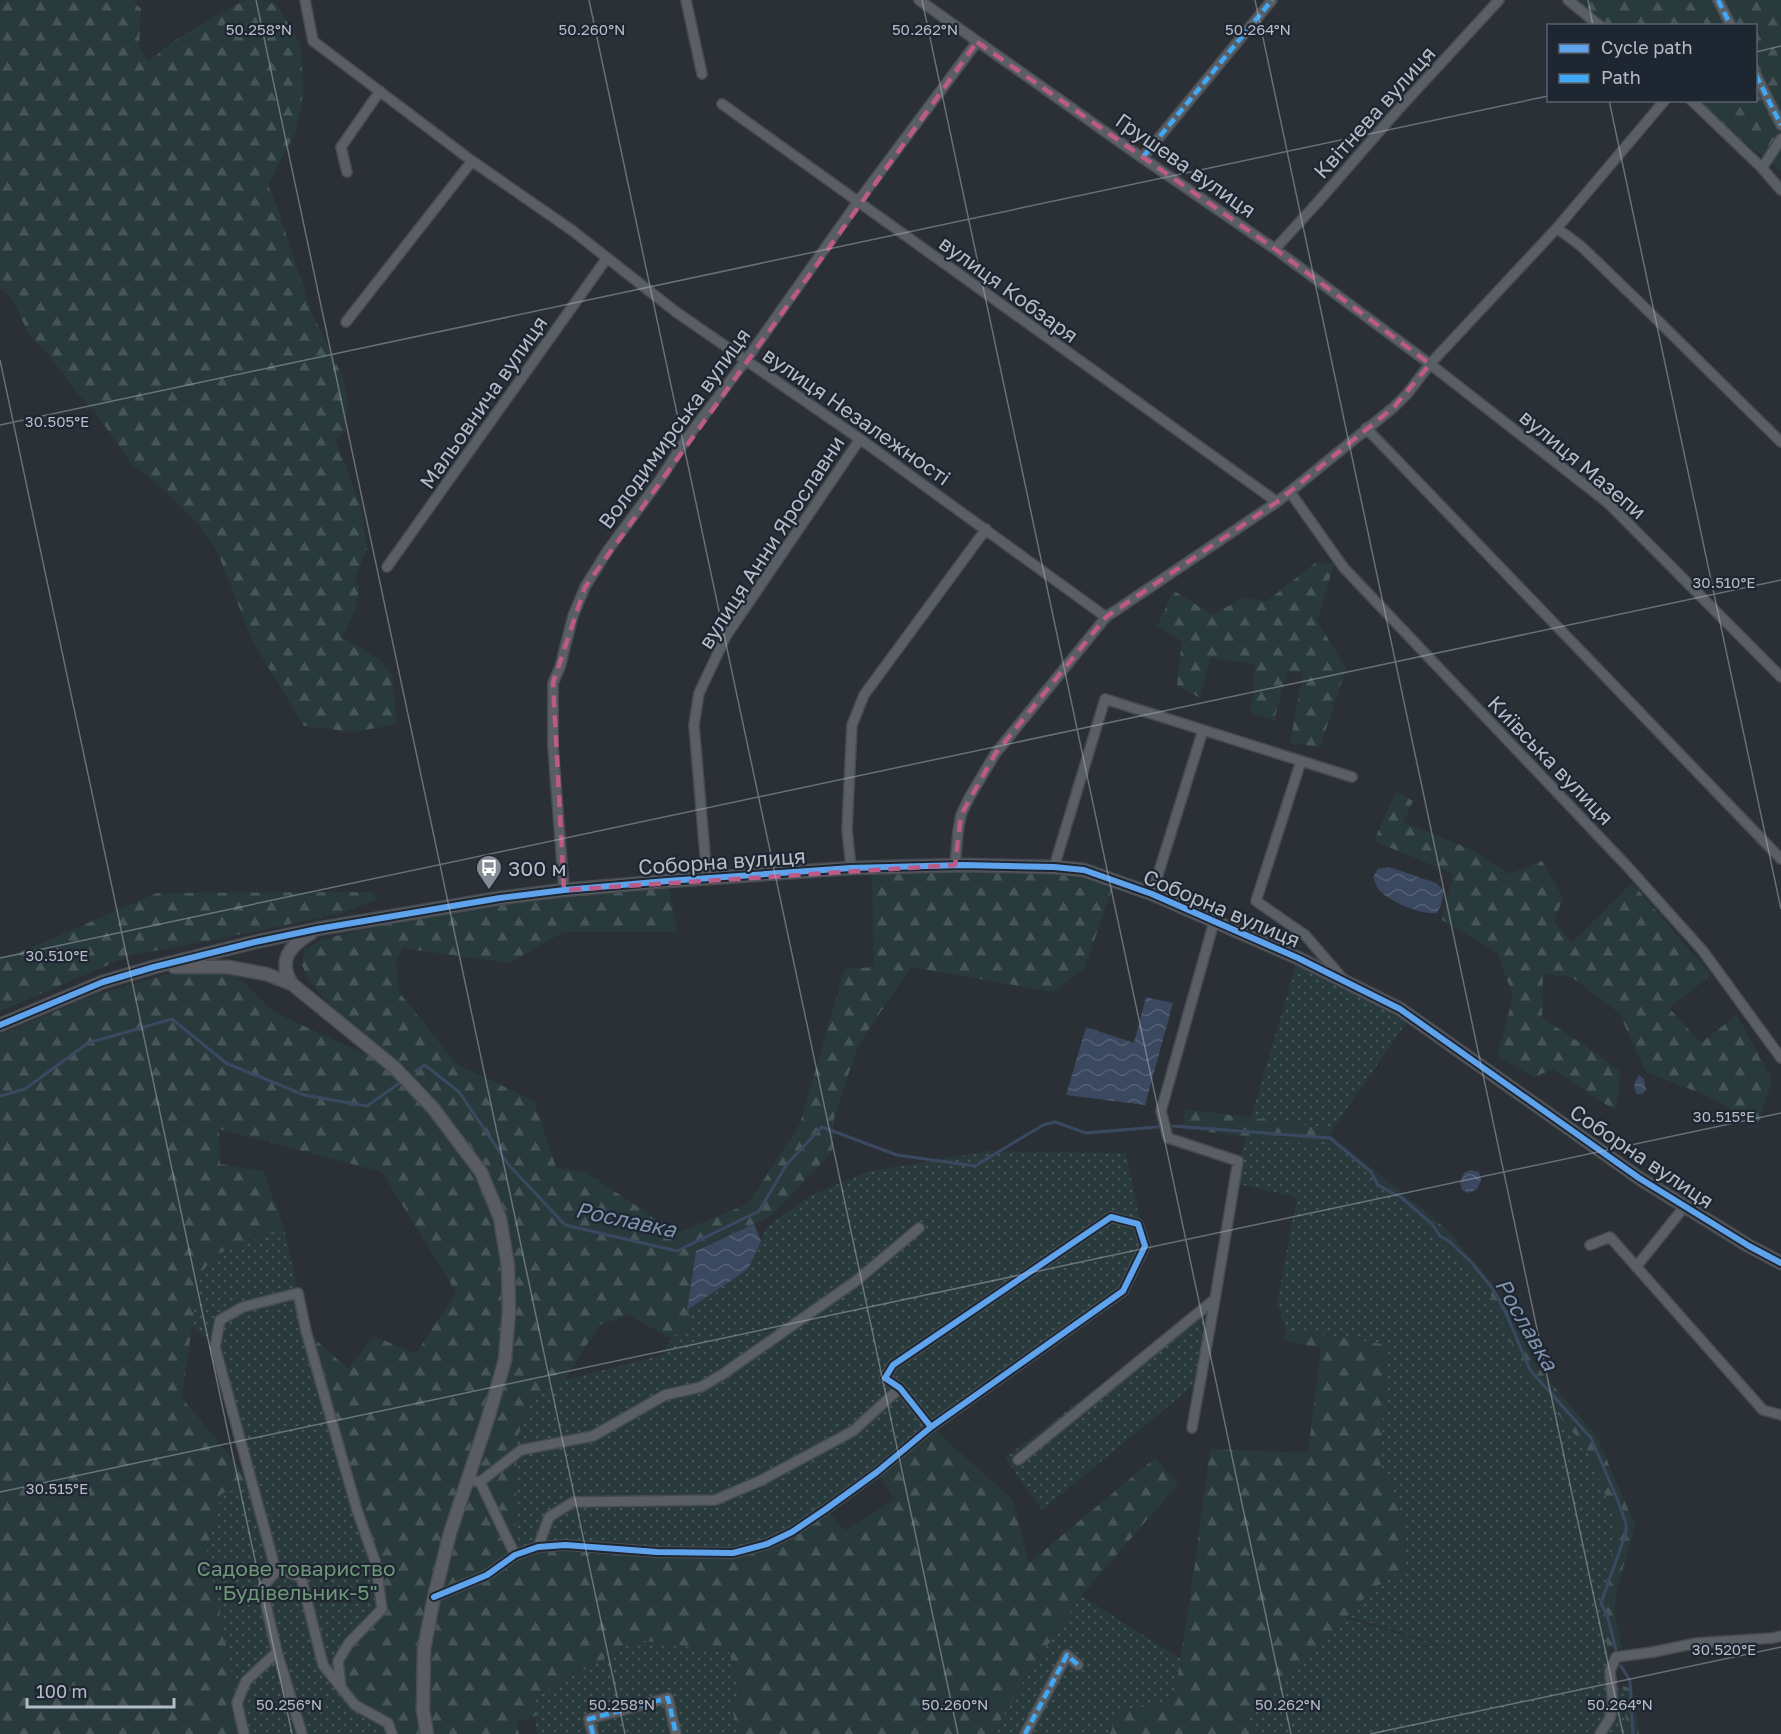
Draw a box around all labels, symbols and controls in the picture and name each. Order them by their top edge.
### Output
text: 50.258°N [226,20,292,38]
text: 50.260°N [559,20,625,38]
text: 50.262°N [892,20,958,38]
text: 50.264°N [1225,20,1291,38]
legend [1547,24,1757,102]
text: Cycle path [1601,36,1693,58]
street label: Квітнева вулиця [1308,40,1440,184]
text: Path [1601,66,1641,88]
street label: Грушева вулиця [1111,107,1261,223]
street label: вулиця Кобзаря [934,230,1084,348]
street label: Мальовнича вулиця [413,310,553,494]
street label: Володимирська вулиця [592,322,756,534]
street label: вулиця Незалежності [758,341,956,491]
street label: вулиця Мазепи [1515,404,1651,524]
text: 30.505°E [25,412,89,430]
street label: вулиця Анни Ярославни [692,430,850,654]
text: 30.510°E [1693,573,1755,591]
street label: Київська вулиця [1483,690,1619,830]
street label: Соборна вулиця [637,842,807,880]
bus stop icon: 300 м [474,853,504,891]
place label: 300 м [508,855,567,881]
street label: Соборна вулиця [1140,863,1304,953]
text: 30.510°E [26,946,88,964]
street label: Соборна вулиця [1565,1098,1719,1214]
text: 30.515°E [1693,1107,1755,1125]
water label: Рославка [573,1195,680,1243]
water label: Рославка [1490,1273,1565,1376]
text: 30.515°E [26,1479,88,1497]
park label: Садове товариство "Будівельник-5" [196,1555,396,1605]
text: 30.520°E [1692,1640,1756,1658]
scale bar [27,1671,174,1709]
text: 100 m [36,1680,87,1702]
text: 50.256°N [256,1695,322,1713]
text: 50.258°N [589,1695,655,1713]
text: 50.260°N [922,1695,988,1713]
text: 50.262°N [1255,1695,1321,1713]
text: 50.264°N [1587,1695,1653,1713]

